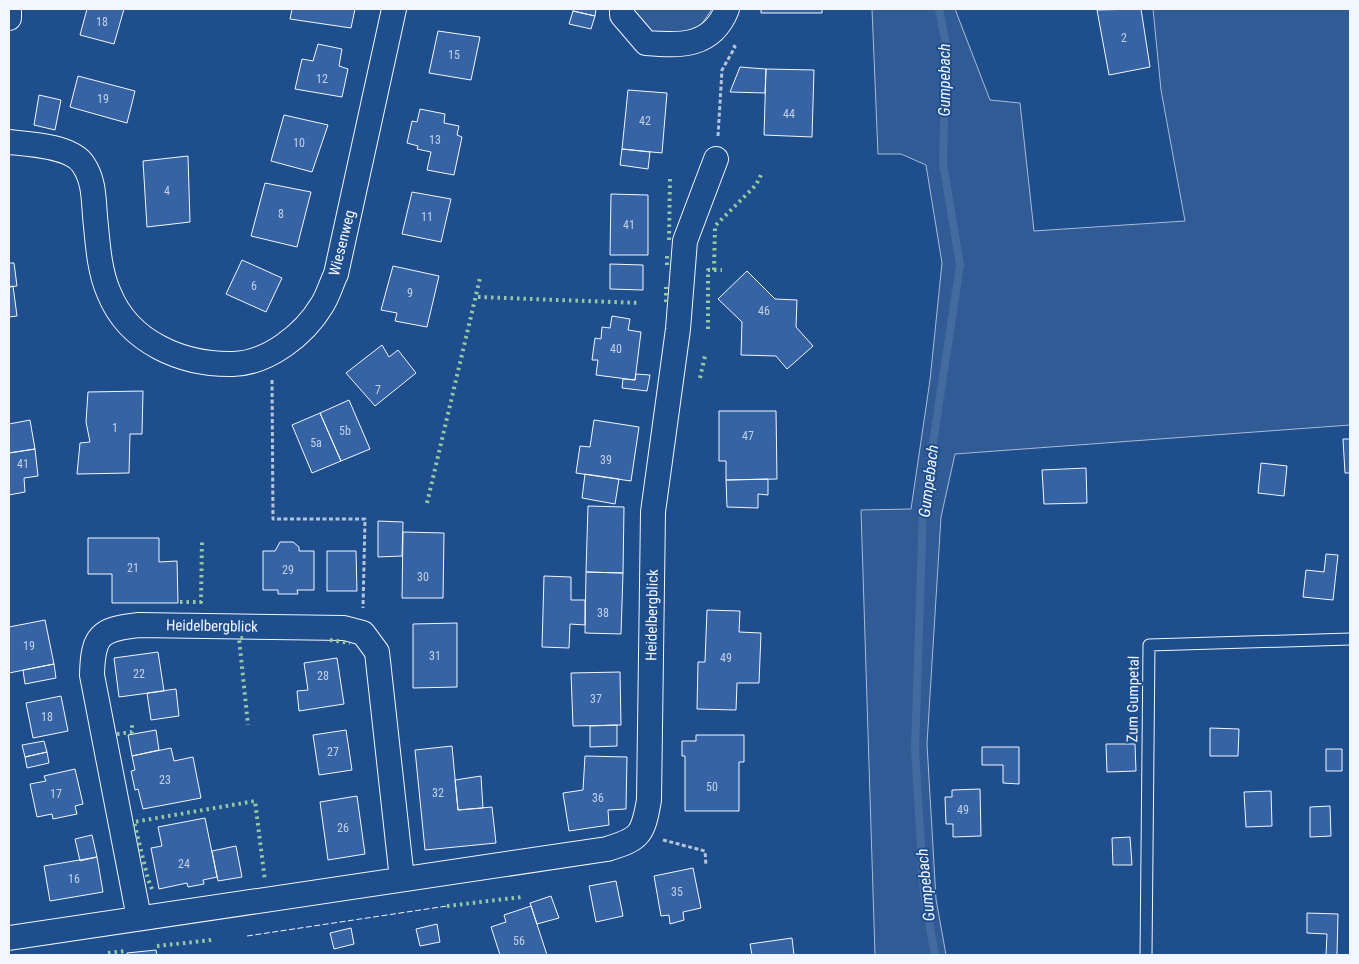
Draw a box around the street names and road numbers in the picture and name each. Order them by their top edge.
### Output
street label: Wiesenweg [325,208,359,278]
street label: Heidelbergblick [642,569,662,661]
street label: Heidelbergblick [166,616,258,636]
street label: Zum Gumpetal [1123,656,1143,742]

